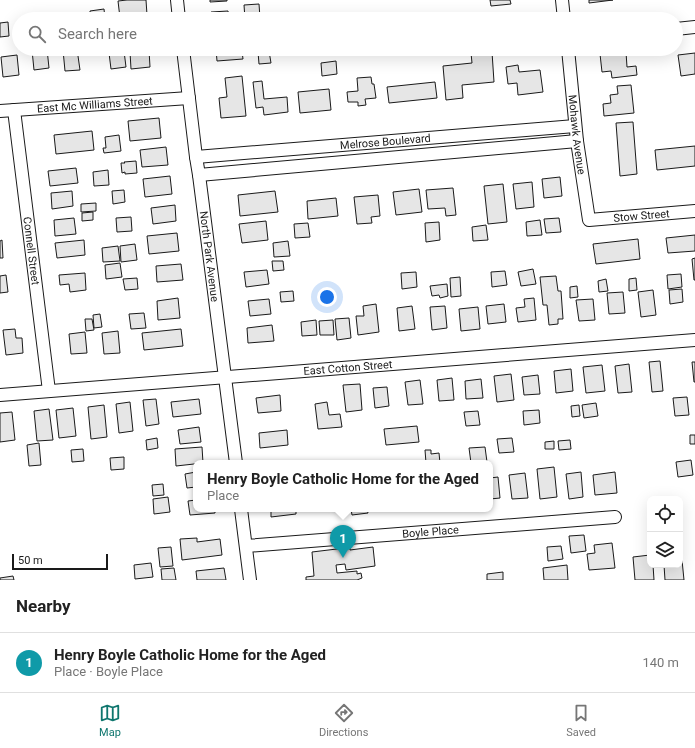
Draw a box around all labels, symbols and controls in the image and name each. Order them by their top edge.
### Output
search box [12,12,683,56]
icon: search [26,23,48,45]
text: Search here [58,25,137,43]
street label: East Mc Williams Street [36,94,153,115]
street label: Mohawk Avenue [566,94,589,176]
street label: Melrose Boulevard [339,131,431,152]
street label: Stow Street [613,207,671,224]
street label: North Park Avenue [197,210,222,303]
street label: Connell Street [21,216,42,286]
your location [317,287,337,307]
street label: East Cotton Street [303,357,393,377]
popup [193,460,493,512]
text: Henry Boyle Catholic Home for the Aged [207,470,479,488]
text: Place [207,488,239,503]
map controls [647,496,683,568]
button: locate [647,496,683,532]
street label: Boyle Place [402,523,459,540]
pin: 1 [330,525,356,558]
button: layers [647,532,683,568]
scale bar [12,552,108,571]
text: 50 m [18,554,43,567]
text: Nearby [16,596,71,616]
text: Henry Boyle Catholic Home for the Aged [54,646,326,664]
text: 1 [25,655,33,670]
text: 140 m [642,655,679,670]
text: Place · Boyle Place [54,664,163,679]
tab: Map [99,702,121,739]
tab: Directions [319,702,368,739]
tab: Saved [566,702,596,739]

